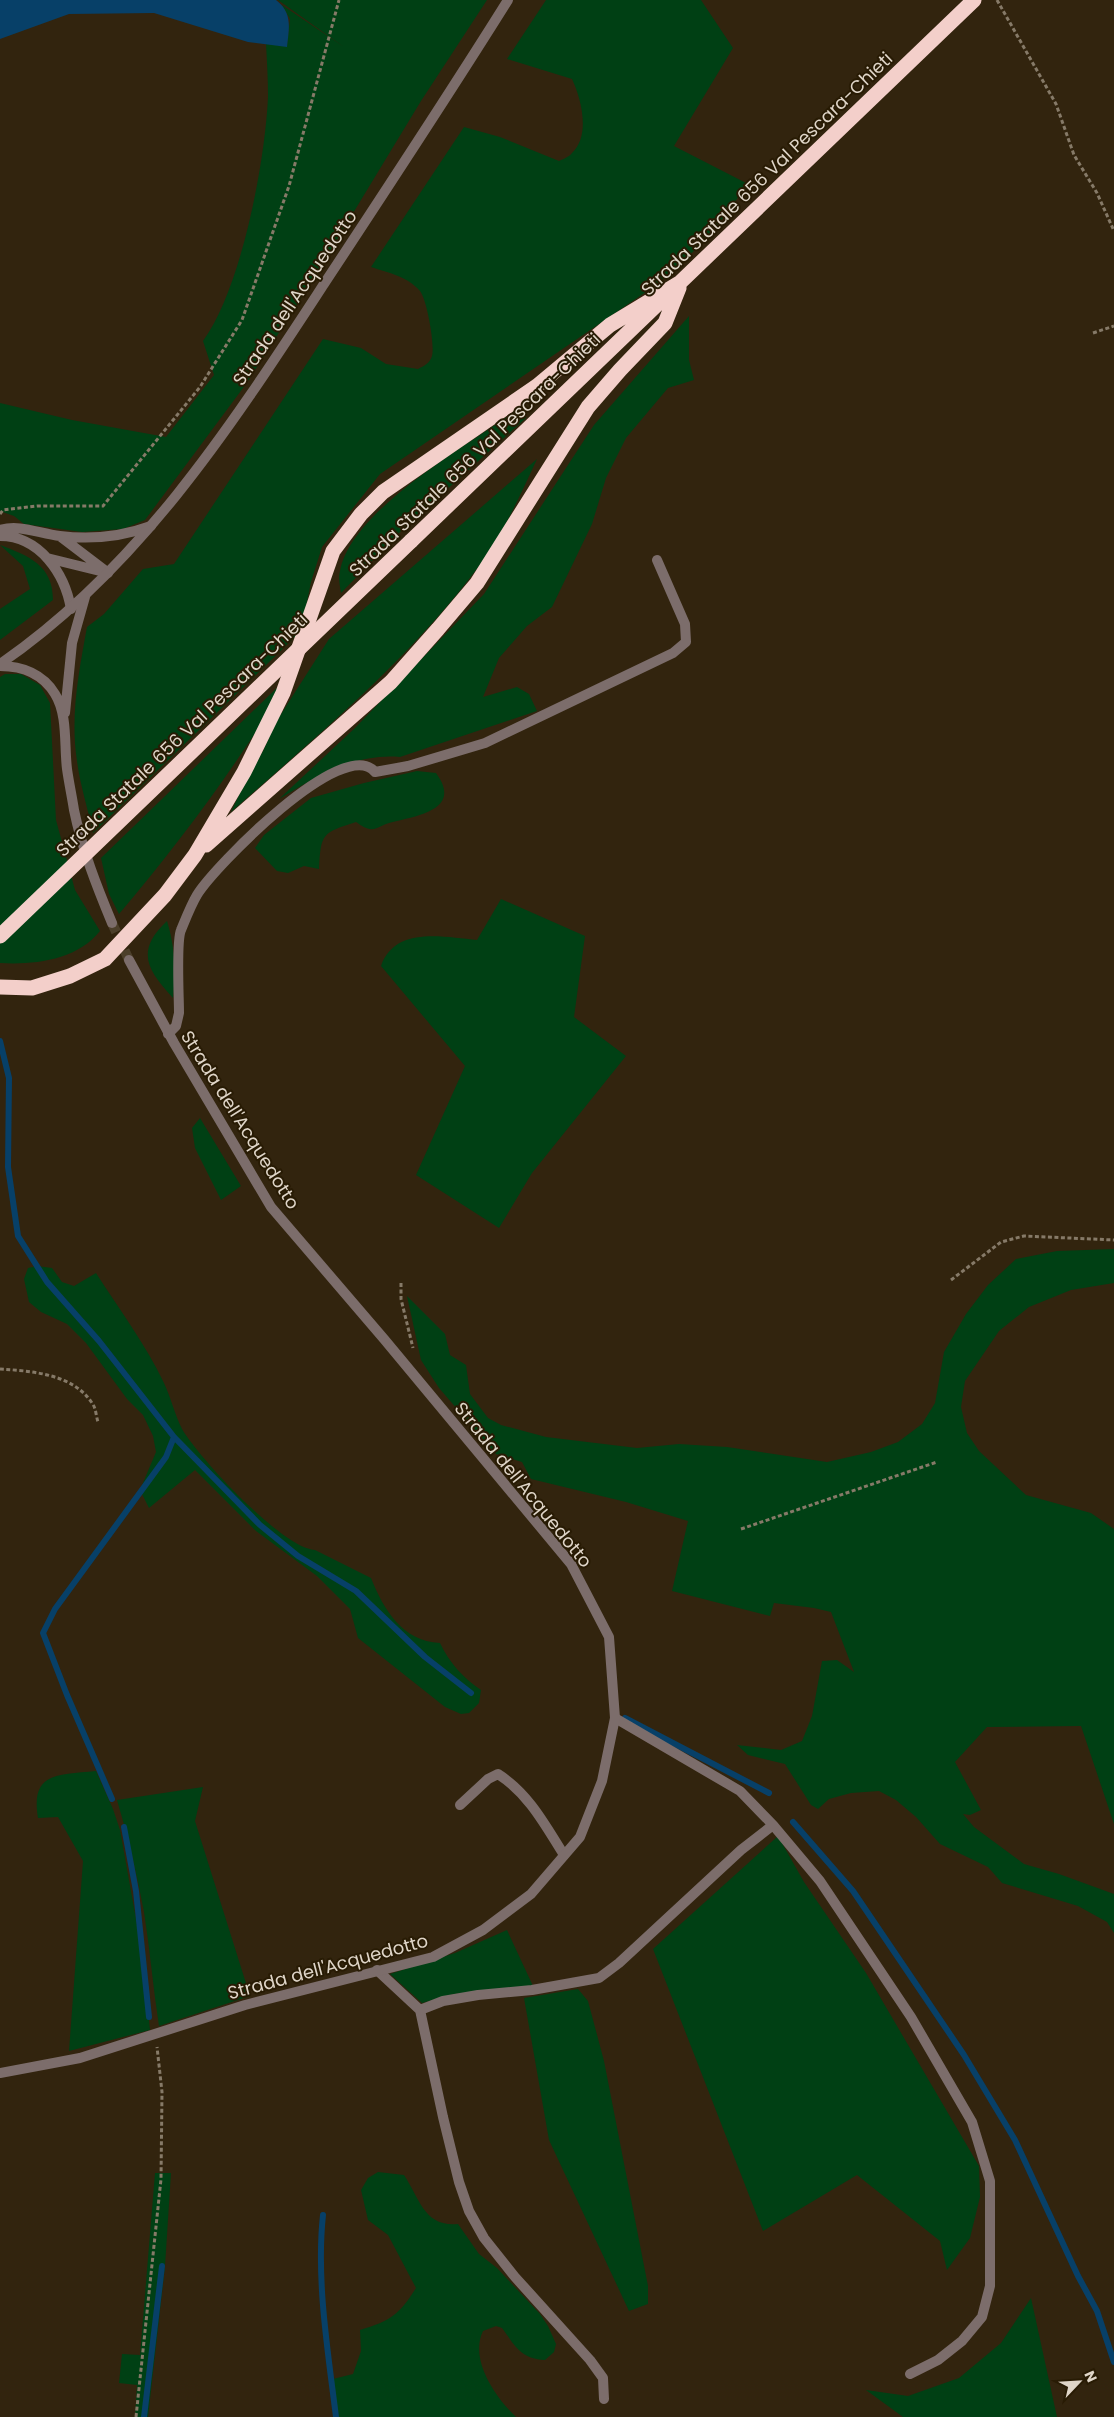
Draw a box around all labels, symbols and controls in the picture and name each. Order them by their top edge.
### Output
street label: Strada Statale 656 Val Pescara-Chieti [635,46,898,301]
street label: Strada dell'Acquedotto [227,205,363,390]
street label: Strada Statale 656 Val Pescara-Chieti [343,327,606,582]
street label: Strada Statale 656 Val Pescara-Chieti [50,607,313,862]
street label: Strada dell'Acquedotto [175,1026,306,1214]
street label: Strada dell'Acquedotto [449,1397,598,1573]
street label: Strada dell'Acquedotto [225,1928,431,2005]
north arrow [1054,2357,1104,2407]
text: N [1079,2368,1102,2386]

